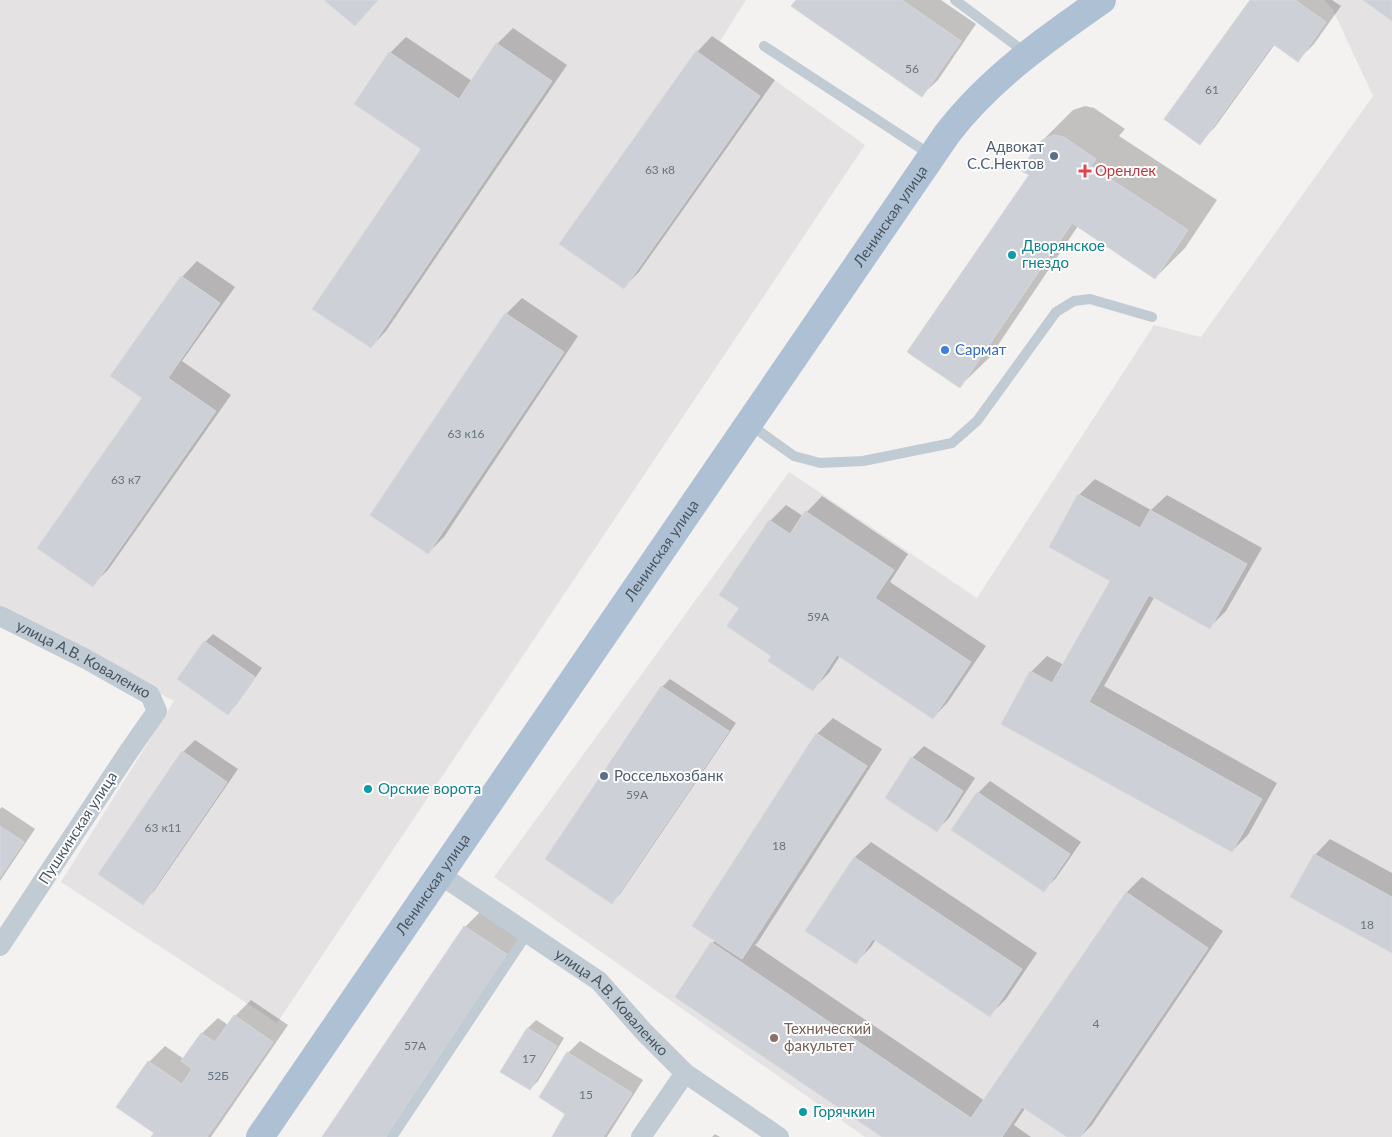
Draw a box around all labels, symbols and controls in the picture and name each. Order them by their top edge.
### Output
house number: 56 [905,61,919,76]
house number: 61 [1205,82,1219,97]
place label: Адвокат С.С.Нектов [967,137,1044,172]
marker: Адвокат С.С.Нектов [1048,150,1060,162]
place label: Оренлек [1095,161,1156,179]
house number: 63 к8 [645,162,675,177]
street label: Ленинская улица [848,162,931,271]
marker: Оренлек [1079,165,1091,177]
place label: Дворянское гнездо [1022,236,1105,271]
marker: Дворянское гнездо [1006,249,1018,261]
place label: Сармат [955,340,1007,358]
marker: Сармат [939,344,951,356]
house number: 63 к16 [447,426,485,441]
house number: 63 к7 [111,472,141,487]
street label: Ленинская улица [619,496,702,605]
house number: 59А [807,609,830,624]
street label: улица А.В. Коваленко [14,616,154,702]
place label: Россельхозбанк [614,766,724,784]
street label: Пушкинская улица [34,768,120,887]
marker: Россельхозбанк [598,770,610,782]
place label: Орские ворота [378,779,481,797]
marker: Орские ворота [362,783,374,795]
house number: 59А [626,787,649,802]
house number: 63 к11 [144,820,182,835]
street label: Ленинская улица [391,830,473,939]
house number: 18 [772,838,786,853]
house number: 18 [1360,917,1374,932]
street label: улица А.В. Коваленко [552,944,673,1059]
house number: 4 [1093,1016,1100,1031]
place label: Технический факультет [784,1019,871,1054]
marker: Технический факультет [768,1032,780,1044]
house number: 57А [404,1038,427,1053]
house number: 17 [522,1051,536,1066]
house number: 52Б [207,1068,229,1083]
house number: 15 [579,1087,593,1102]
place label: Горячкин [813,1102,875,1120]
marker: Горячкин [797,1106,809,1118]

